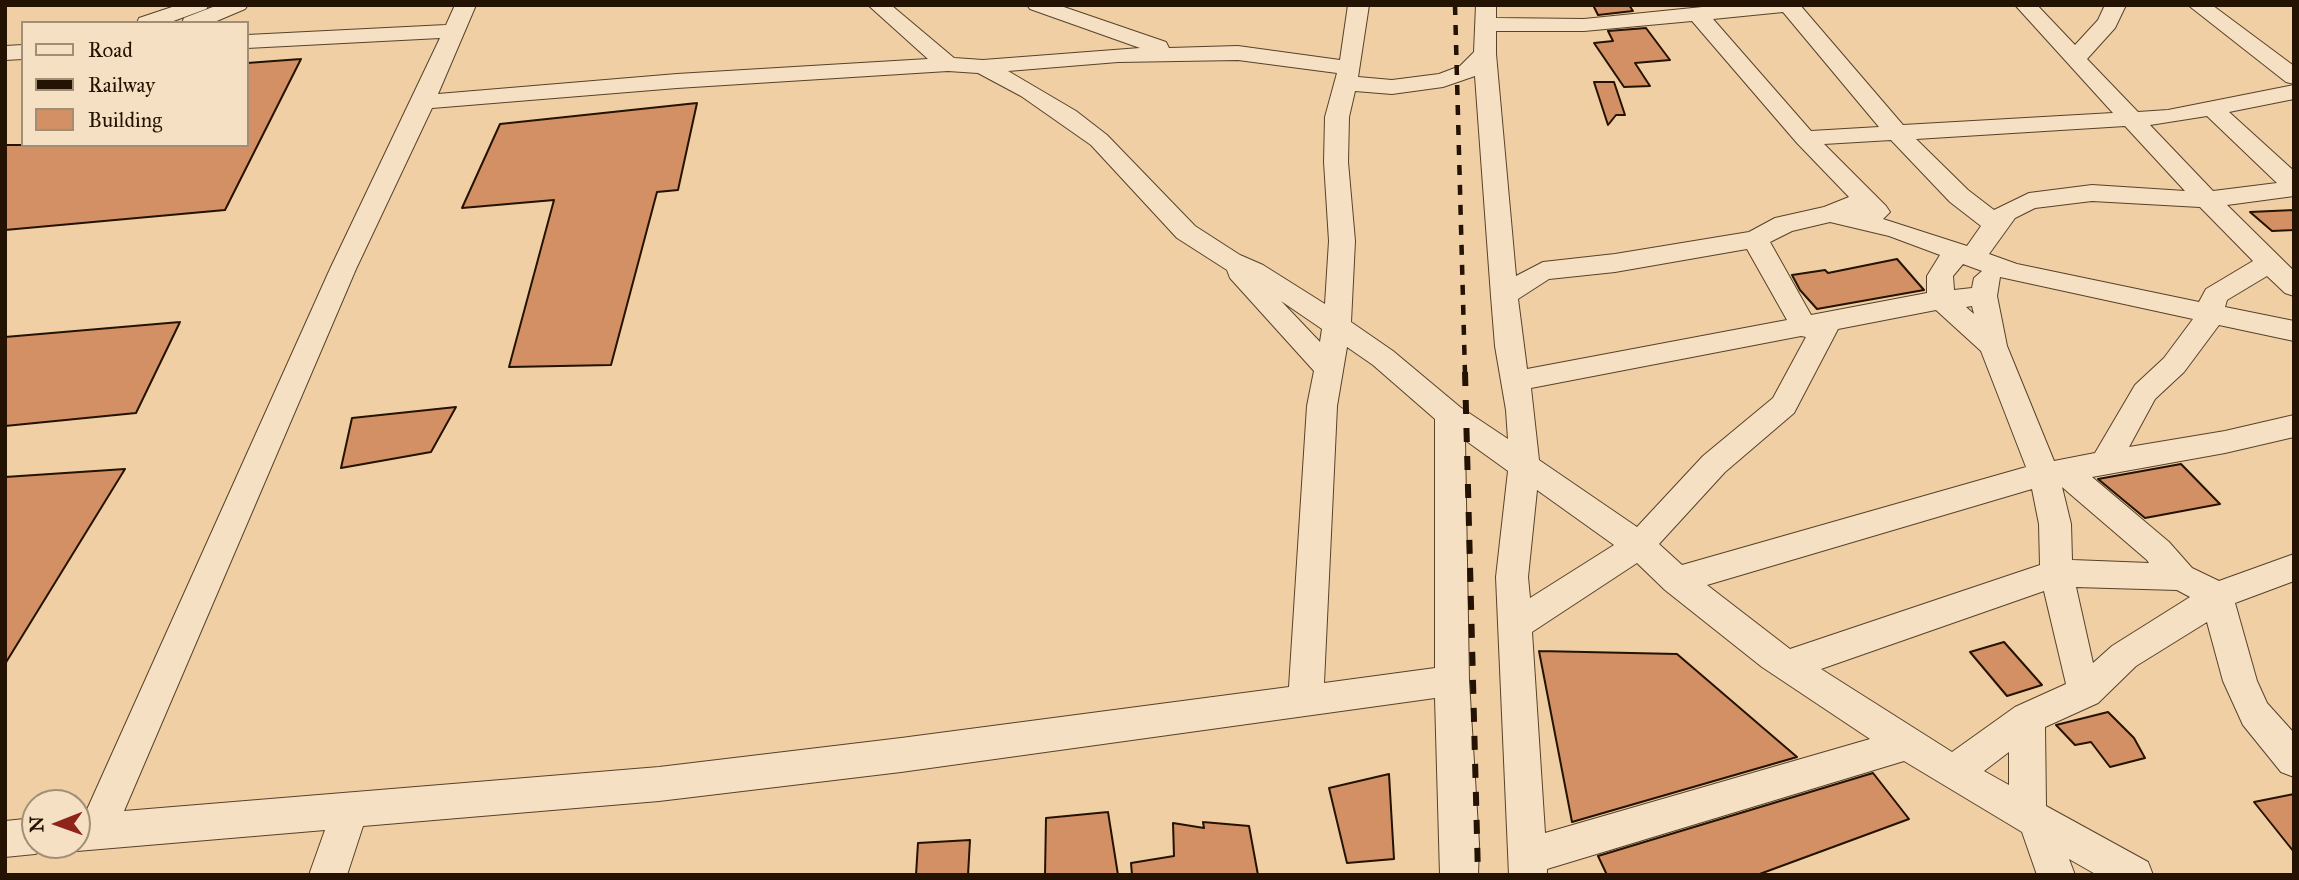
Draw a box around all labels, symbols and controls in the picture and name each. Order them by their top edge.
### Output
legend [21,21,248,147]
text: Road [88,37,133,63]
text: Railway [88,72,155,98]
text: Building [88,107,162,133]
north arrow [21,789,91,859]
text: N [25,816,48,833]

